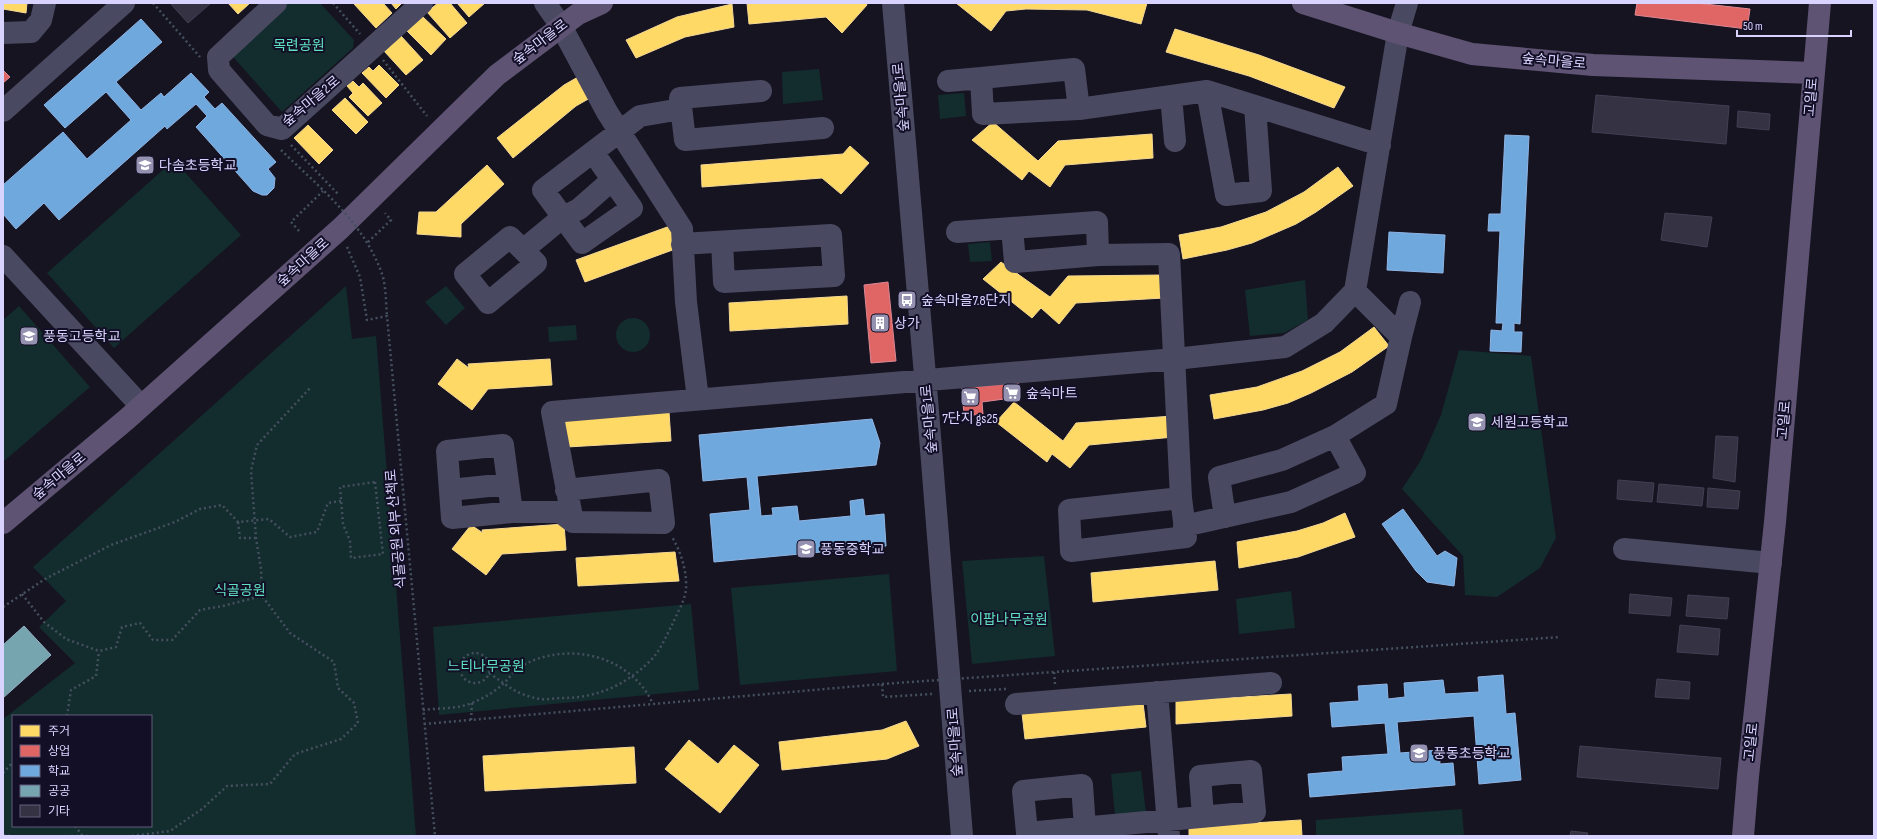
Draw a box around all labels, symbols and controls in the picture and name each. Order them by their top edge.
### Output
scale bar [1737,12,1851,38]
street label: 숲속마을로 [509,16,571,68]
text: 50 m [1743,19,1763,34]
park label: 목련공원 [273,37,325,54]
street label: 숲속마을로 [1521,50,1587,72]
street label: 숲속마을1로 [890,62,912,132]
street label: 숲속마을2로 [279,72,343,130]
street label: 고일로 [1801,77,1821,117]
school or university icon: 다솜초등학교 [134,154,156,176]
place label: 다솜초등학교 [159,157,236,174]
street label: 숲속마을로 [273,234,333,290]
bus stop icon: 숲속마을7.8단지 [896,289,918,311]
place label: 숲속마을7.8단지 [921,292,1011,309]
building icon: 상가 [869,312,891,334]
place label: 상가 [894,315,920,332]
school or university icon: 풍동고등학교 [18,325,40,347]
place label: 풍동고등학교 [43,328,120,345]
supermarket icon: 숲속마트 [1001,382,1023,404]
street label: 숲속마을1로 [918,384,940,454]
place label: 숲속마트 [1026,385,1078,402]
supermarket icon: 7단지 gs25 [959,386,981,408]
street label: 고일로 [1774,400,1794,440]
place label: 7단지 gs25 [942,410,998,427]
school or university icon: 세원고등학교 [1466,411,1488,433]
place label: 세원고등학교 [1491,414,1568,431]
street label: 숲속마을로 [29,449,89,503]
street label: 식골공원 외부 산책로 [382,468,410,590]
school or university icon: 풍동중학교 [795,538,817,560]
place label: 풍동중학교 [820,541,885,558]
park label: 식골공원 [214,582,266,599]
park label: 이팝나무공원 [970,611,1048,628]
park label: 느티나무공원 [447,658,525,675]
street label: 숲속마을1로 [944,707,966,777]
legend [12,715,152,827]
street label: 고일로 [1741,722,1761,762]
text: 주거 [48,724,70,739]
school or university icon: 풍동초등학교 [1408,742,1430,764]
text: 상업 [48,744,70,759]
place label: 풍동초등학교 [1433,745,1510,762]
text: 학교 [48,764,70,779]
text: 공공 [48,784,70,799]
text: 기타 [48,804,70,819]

